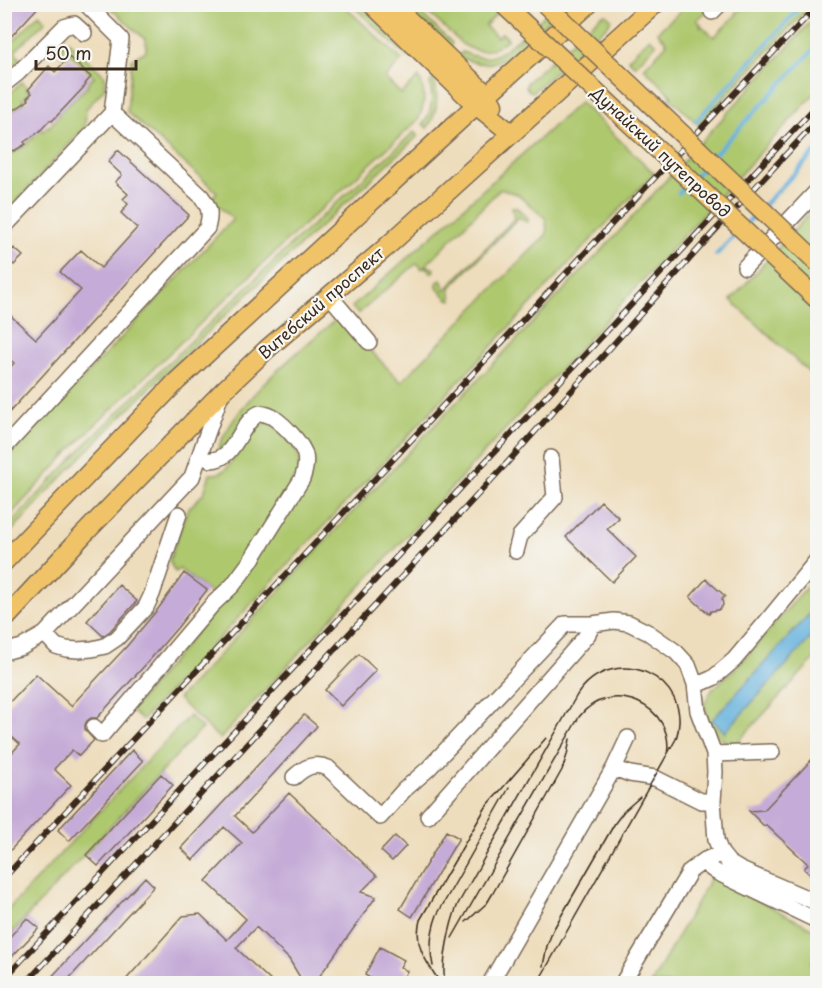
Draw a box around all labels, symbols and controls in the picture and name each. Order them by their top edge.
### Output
scale bar [36,33,136,71]
text: 50 m [45,39,92,66]
street label: Дунайский путепровод [586,79,737,223]
street label: Витебский проспект [252,241,389,364]

